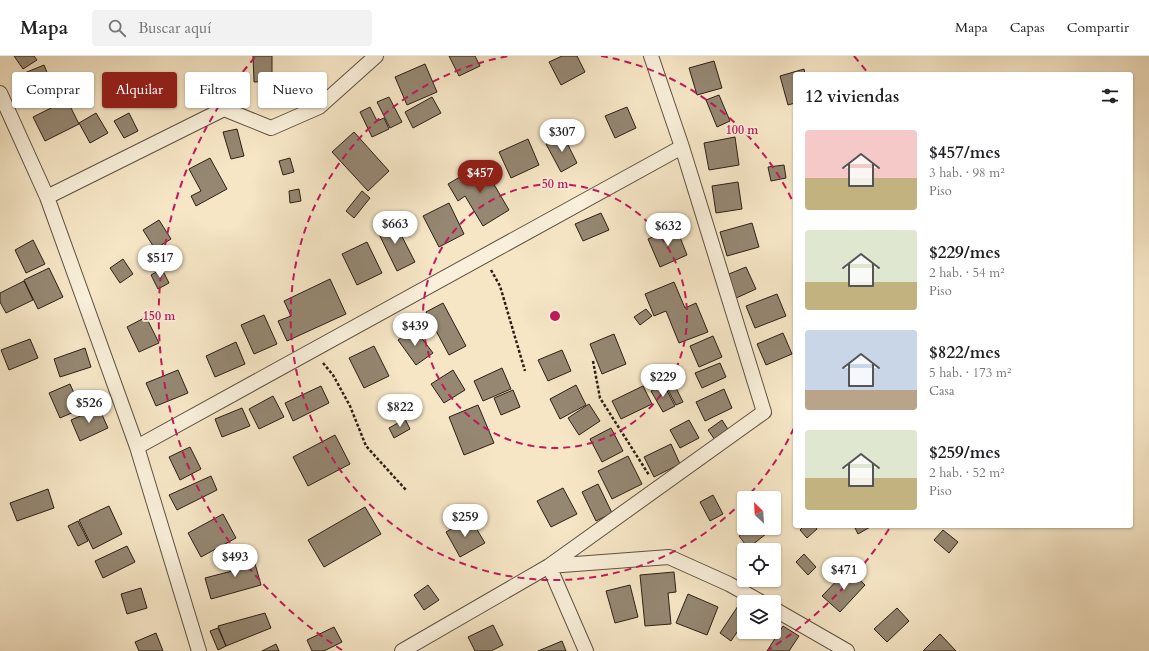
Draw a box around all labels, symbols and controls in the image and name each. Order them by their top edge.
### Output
search box [92,10,372,46]
text: Mapa [20,15,68,41]
icon: search [106,17,128,39]
text: Buscar aquí [138,18,211,38]
text: Mapa [955,18,988,37]
text: Capas [1010,18,1045,37]
text: Compartir [1067,18,1129,37]
chip: Comprar [12,72,94,108]
chip: Alquilar [102,72,177,108]
chip: Filtros [185,72,250,108]
chip: Nuevo [258,72,327,108]
text: 12 viviendas [805,85,899,108]
icon: filters [1099,85,1121,107]
pin: $307 [538,119,586,153]
text: 100 m [726,122,759,138]
text: $307 [549,123,575,141]
text: $457/mes [929,141,1000,164]
icon: home [837,146,885,194]
pin: $457 [456,160,504,194]
text: $457 [467,164,493,182]
text: 3 hab. · 98 m² [929,164,1005,182]
text: 50 m [542,176,569,192]
text: Piso [929,182,952,200]
pin: $663 [371,211,419,245]
pin: $632 [644,213,692,247]
text: $663 [382,215,408,233]
text: $632 [655,217,681,235]
text: $229/mes [929,241,1000,264]
pin: $517 [136,245,184,279]
icon: home [837,246,885,294]
text: $517 [147,249,173,267]
text: 2 hab. · 54 m² [929,264,1005,282]
text: Piso [929,282,952,300]
text: 150 m [143,308,176,324]
centre of rings [548,309,562,323]
pin: $439 [391,313,439,347]
text: $439 [402,317,428,335]
text: $822/mes [929,341,1000,364]
icon: home [837,346,885,394]
pin: $229 [639,364,687,398]
text: 5 hab. · 173 m² [929,364,1011,382]
text: $229 [650,368,676,386]
text: Casa [929,382,955,400]
pin: $526 [65,390,113,424]
text: $526 [76,394,102,412]
pin: $822 [376,394,424,428]
text: $822 [387,398,413,416]
text: $259/mes [929,441,1000,464]
icon: home [837,446,885,494]
text: 2 hab. · 52 m² [929,464,1005,482]
text: Piso [929,482,952,500]
north arrow [737,491,781,535]
map controls [737,491,781,639]
pin: $259 [441,504,489,538]
text: $259 [452,508,478,526]
button: locate [737,543,781,587]
pin: $493 [211,544,259,578]
text: $493 [222,548,248,566]
pin: $471 [820,557,868,591]
text: $471 [831,561,857,579]
button: layers [737,595,781,639]

